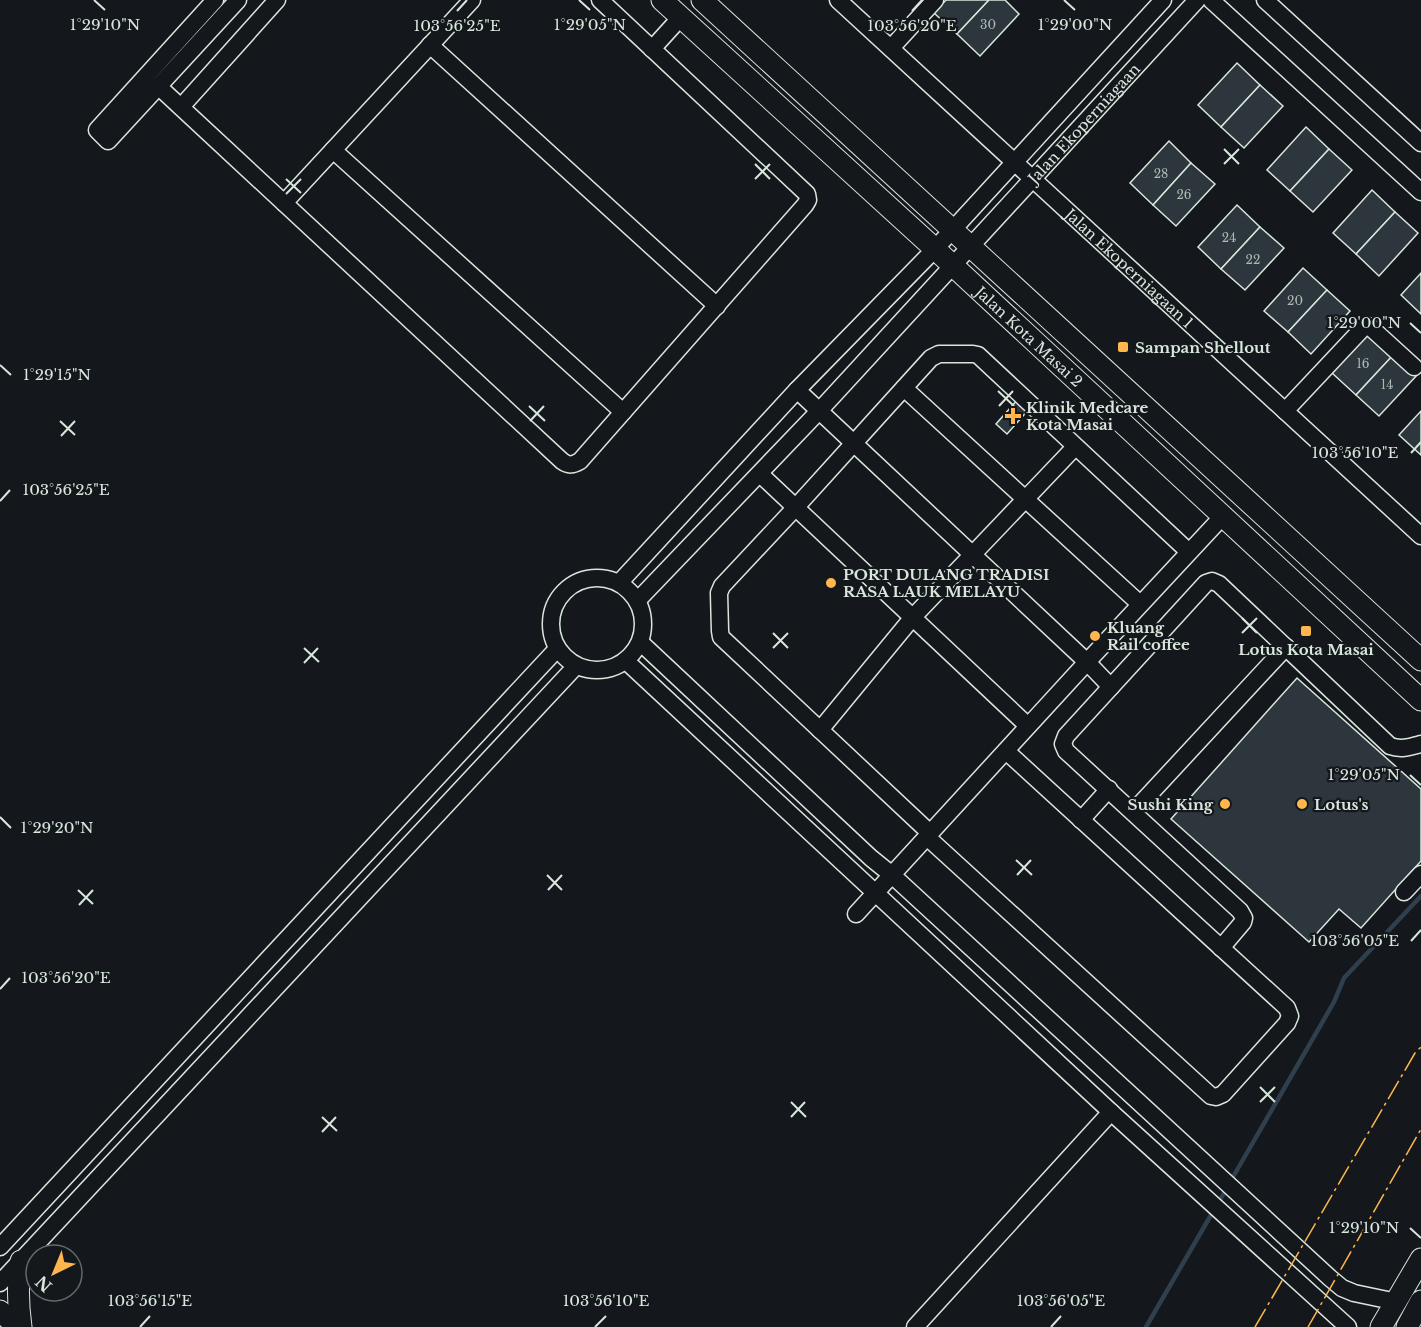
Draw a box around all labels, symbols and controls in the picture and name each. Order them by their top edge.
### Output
text: 1°29'10"N [70,15,140,34]
text: 1°29'05"N [554,15,626,34]
text: 1°29'00"N [1038,15,1112,34]
text: 103°56'25"E [413,16,501,35]
text: 103°56'20"E [867,16,957,35]
house number: 30 [980,17,996,32]
street label: Jalan Ekoperniagaan [1022,59,1144,189]
house number: 28 [1154,166,1168,181]
house number: 26 [1176,187,1192,202]
street label: Jalan Ekoperniagaan 1 [1060,203,1198,332]
house number: 24 [1222,230,1236,245]
house number: 22 [1246,252,1260,267]
street label: Jalan Kota Masai 2 [970,281,1087,391]
house number: 20 [1287,293,1303,308]
text: 1°29'00"N [1327,313,1401,332]
place label: Sampan Shellout [1135,338,1271,357]
marker: Sampan Shellout [1116,340,1130,354]
house number: 16 [1356,356,1370,371]
text: 1°29'15"N [23,365,91,384]
house number: 14 [1381,377,1393,392]
place label: Klinik Medcare Kota Masai [1026,398,1149,434]
marker: Klinik Medcare Kota Masai [1004,407,1022,425]
text: 103°56'10"E [1312,443,1398,462]
text: 103°56'25"E [22,480,110,499]
place label: PORT DULANG TRADISI RASA LAUK MELAYU [843,565,1049,601]
marker: PORT DULANG TRADISI RASA LAUK MELAYU [824,576,838,590]
place label: Kluang Rail coffee [1107,618,1190,654]
marker: Lotus Kota Masai [1299,624,1313,638]
marker: Kluang Rail coffee [1088,629,1102,643]
place label: Lotus Kota Masai [1238,640,1374,659]
text: 1°29'05"N [1328,765,1400,784]
place label: Sushi King [1128,795,1214,814]
place label: Lotus's [1314,795,1368,814]
marker: Sushi King [1218,797,1232,811]
marker: Lotus's [1295,797,1309,811]
text: 1°29'20"N [21,818,93,837]
text: 103°56'05"E [1311,931,1399,950]
text: 103°56'20"E [21,968,111,987]
text: 1°29'10"N [1329,1218,1399,1237]
north arrow [24,1243,84,1303]
text: N [31,1272,56,1296]
text: 103°56'15"E [108,1291,192,1310]
text: 103°56'10"E [563,1291,649,1310]
text: 103°56'05"E [1017,1291,1105,1310]

